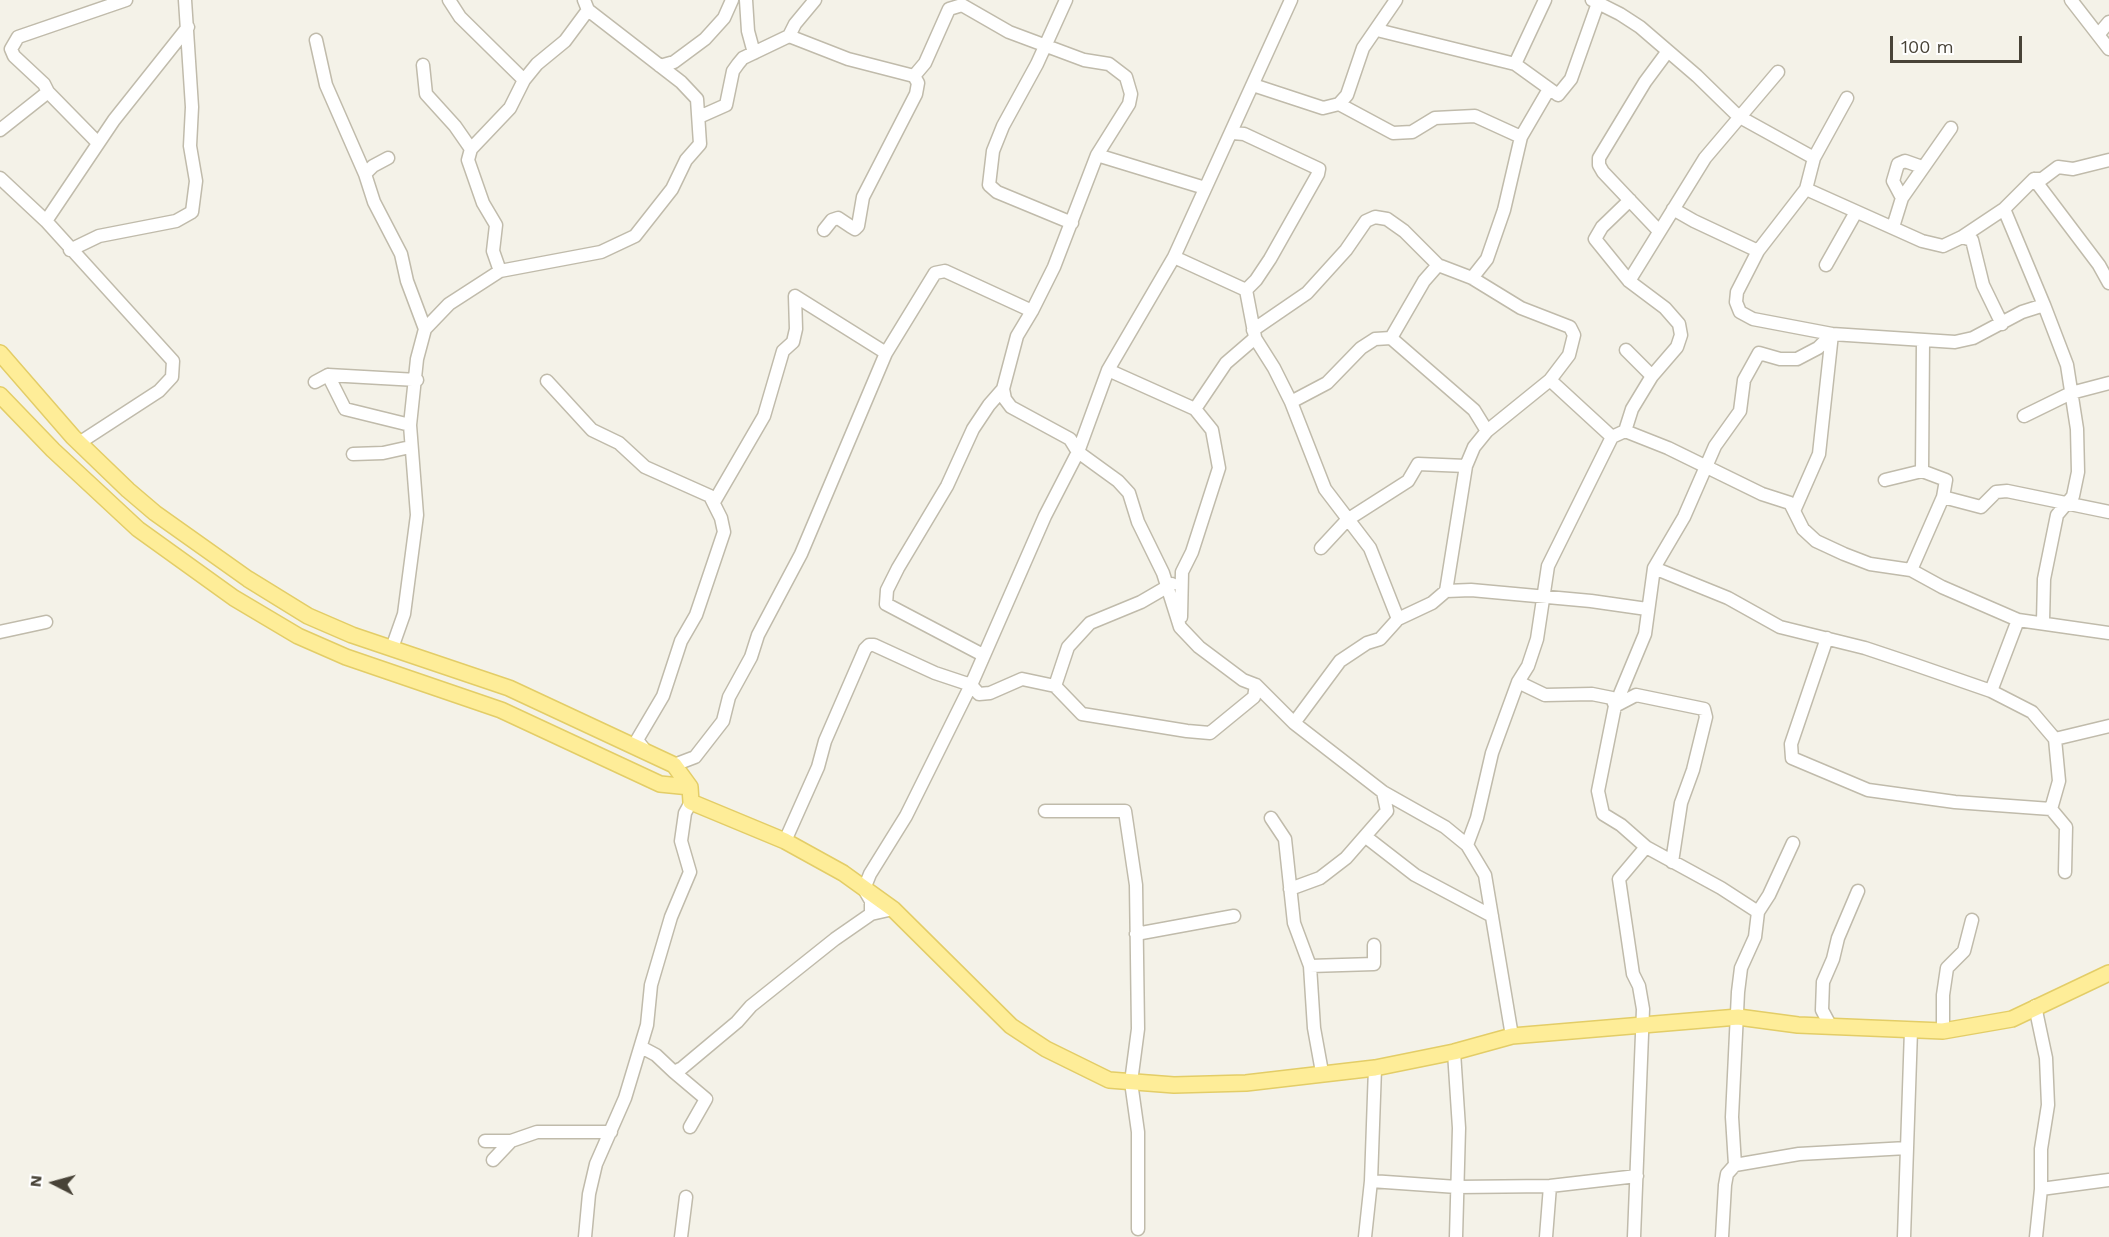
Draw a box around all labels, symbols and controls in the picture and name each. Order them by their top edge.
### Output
scale bar [1893,24,2025,62]
text: 100 m [1901,36,1954,57]
north arrow [24,1153,84,1213]
text: N [26,1174,46,1188]

